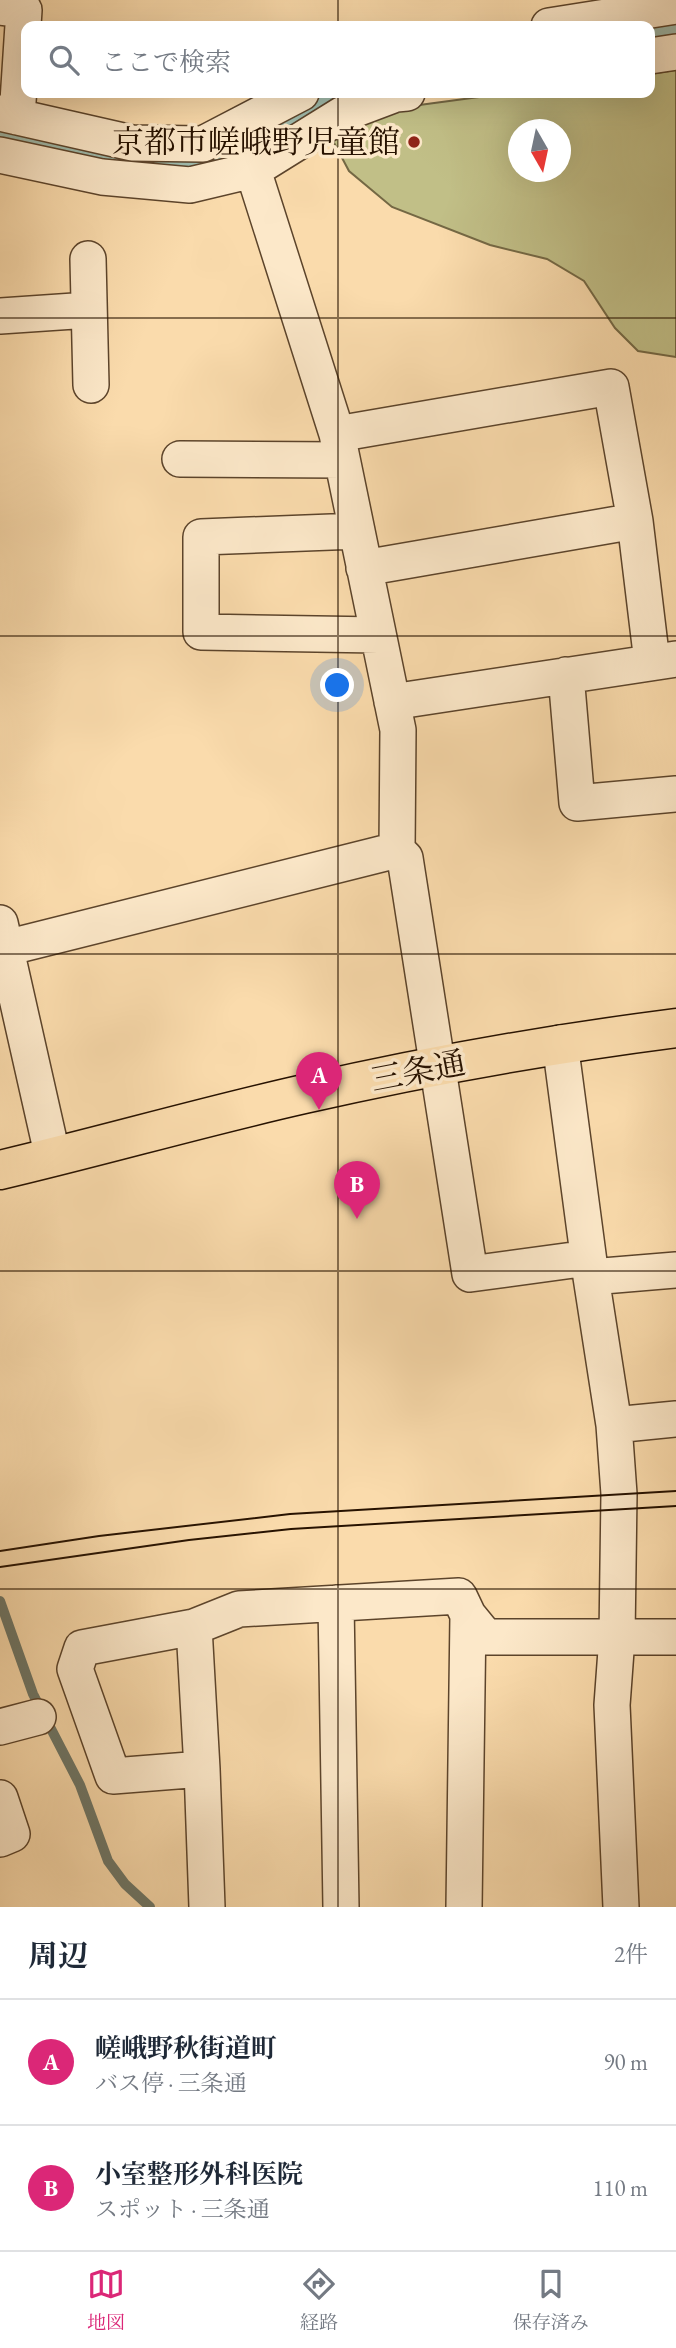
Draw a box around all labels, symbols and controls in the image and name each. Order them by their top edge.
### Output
search box [21,21,655,98]
icon: search [45,41,83,79]
text: ここで検索 [101,45,231,79]
north arrow [508,119,571,182]
place label: 京都市嵯峨野児童館 [112,121,400,163]
marker: 京都市嵯峨野児童館 [406,134,422,150]
your location [320,668,354,702]
street label: 三条通 [367,1041,469,1101]
pin: A [296,1052,342,1110]
pin: B [334,1161,380,1219]
text: 周辺 [28,1936,88,1975]
text: 2件 [614,1939,648,1969]
text: 嵯峨野秋街道町 [95,2031,277,2065]
text: A [43,2047,59,2077]
text: 90 m [603,2047,648,2077]
text: バス停 · 三条通 [95,2068,247,2098]
text: 小室整形外科医院 [95,2157,303,2191]
text: B [44,2173,58,2203]
text: 110 m [592,2173,648,2203]
text: スポット · 三条通 [95,2194,270,2224]
tab: 地図 [87,2265,125,2335]
tab: 経路 [300,2265,338,2335]
tab: 保存済み [513,2265,589,2335]

